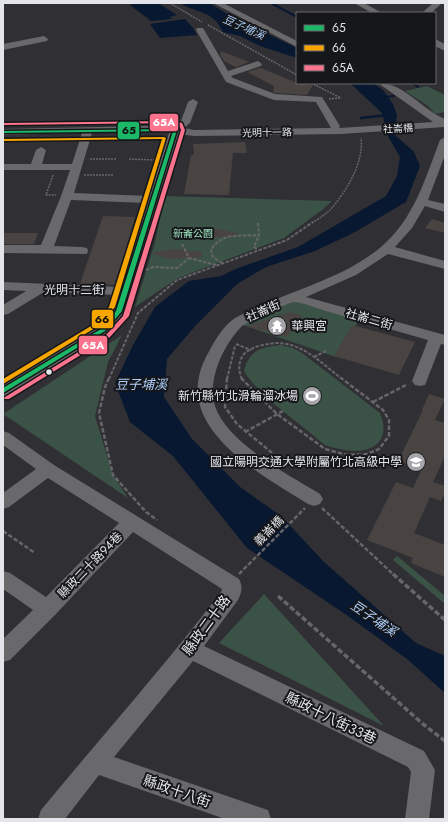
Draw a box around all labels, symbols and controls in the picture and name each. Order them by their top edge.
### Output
water label: 豆子埔溪 [221,11,269,44]
legend [296,12,436,84]
text: 65 [332,19,346,37]
text: 66 [332,39,346,57]
text: 65A [332,59,354,77]
line badge: 65A [149,113,179,132]
text: 65A [153,114,176,130]
street label: 社崙橋 [383,120,413,137]
line badge: 65 [117,121,140,140]
text: 65 [122,122,136,138]
street label: 光明十一路 [242,125,292,140]
park label: 新崙公園 [173,226,213,241]
street label: 光明十二街 [44,281,104,299]
street label: 社崙街 [243,295,283,327]
street label: 社崙二街 [343,304,395,334]
line badge: 66 [91,309,114,329]
text: 66 [95,311,109,327]
temple icon: 華興宮 [266,315,288,337]
place label: 華興宮 [291,317,327,335]
line badge: 65A [78,335,108,355]
text: 65A [82,337,105,353]
unlabelled marker [44,367,54,377]
water label: 豆子埔溪 [115,375,169,394]
sports icon: 新竹縣竹北滑輪溜冰場 [301,385,323,407]
place label: 新竹縣竹北滑輪溜冰場 [178,387,298,405]
school or university icon: 國立陽明交通大學附屬竹北高級中學 [405,451,427,473]
place label: 國立陽明交通大學附屬竹北高級中學 [210,453,402,471]
street label: 義崙橋 [250,512,288,550]
street label: 縣政二十路94巷 [54,528,126,602]
street label: 縣政二十路 [177,591,235,659]
water label: 豆子埔溪 [347,596,402,642]
street label: 縣政十八街33巷 [282,687,380,749]
street label: 縣政十八街 [141,770,213,812]

